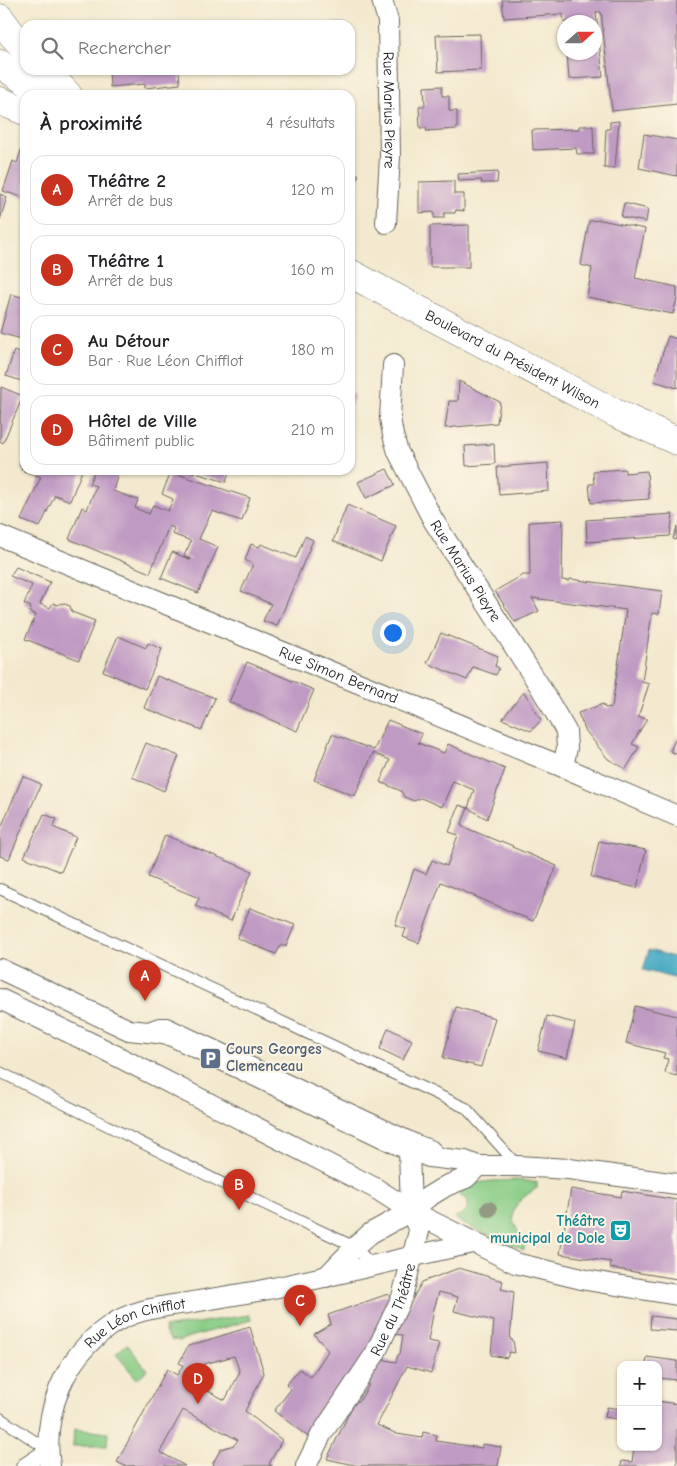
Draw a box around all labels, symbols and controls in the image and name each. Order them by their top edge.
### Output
north arrow [557,15,602,60]
search box [20,20,355,75]
icon: search [38,34,66,62]
text: Rechercher [78,37,171,59]
street label: Rue Marius Pieyre [379,52,399,170]
text: À proximité [40,111,142,135]
text: 4 résultats [266,114,335,132]
text: Théâtre 2 [88,170,166,192]
text: A [53,181,61,199]
text: 120 m [291,181,334,199]
text: Arrêt de bus [88,192,173,210]
text: Théâtre 1 [88,250,164,272]
text: B [52,261,62,279]
text: 160 m [291,261,334,279]
text: Arrêt de bus [88,272,173,290]
street label: Boulevard du Président Wilson [422,306,603,412]
text: Au Détour [88,330,169,352]
text: C [52,341,62,359]
text: 180 m [291,341,334,359]
text: Bar · Rue Léon Chifflot [88,352,243,370]
text: Hôtel de Ville [88,410,197,432]
text: D [52,421,62,439]
text: 210 m [291,421,334,439]
text: Bâtiment public [88,432,194,450]
street label: Rue Marius Pieyre [426,517,505,625]
your location [380,620,406,646]
street label: Rue Simon Bernard [277,643,401,707]
pin: A [129,960,161,1001]
place label: Cours Georges Clemenceau [226,1040,322,1075]
parking icon: Cours Georges Clemenceau [198,1046,222,1070]
pin: B [223,1169,255,1210]
place label: Théâtre municipal de Dole [490,1212,605,1247]
theatre icon: Théâtre municipal de Dole [609,1218,633,1242]
street label: Rue du Théâtre [366,1261,419,1359]
pin: C [284,1285,316,1326]
street label: Rue Léon Chifflot [80,1294,187,1352]
map controls [617,1361,662,1451]
button: + [617,1361,662,1406]
pin: D [182,1363,214,1404]
button: − [617,1406,662,1451]

